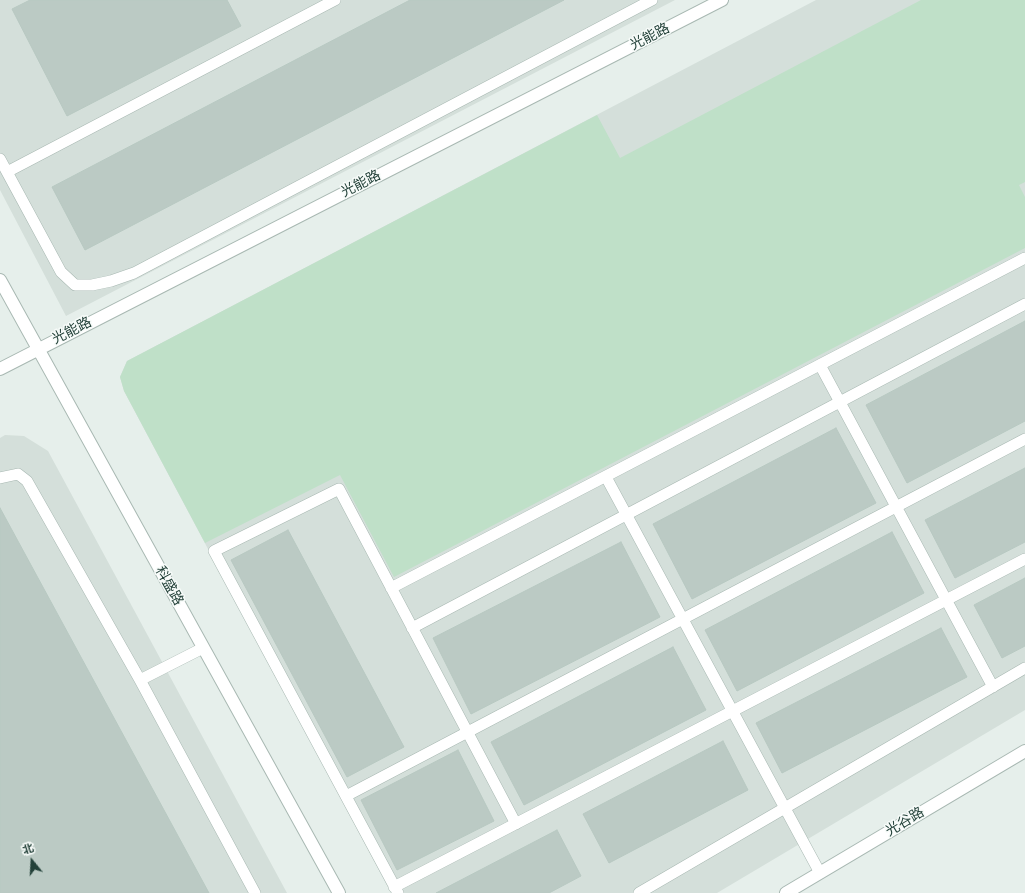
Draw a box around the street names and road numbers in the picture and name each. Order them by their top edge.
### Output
street label: 光能路 [627,20,673,54]
street label: 光能路 [338,167,384,201]
street label: 光能路 [49,314,95,348]
street label: 科盛路 [151,564,187,608]
street label: 光谷路 [883,804,927,840]

